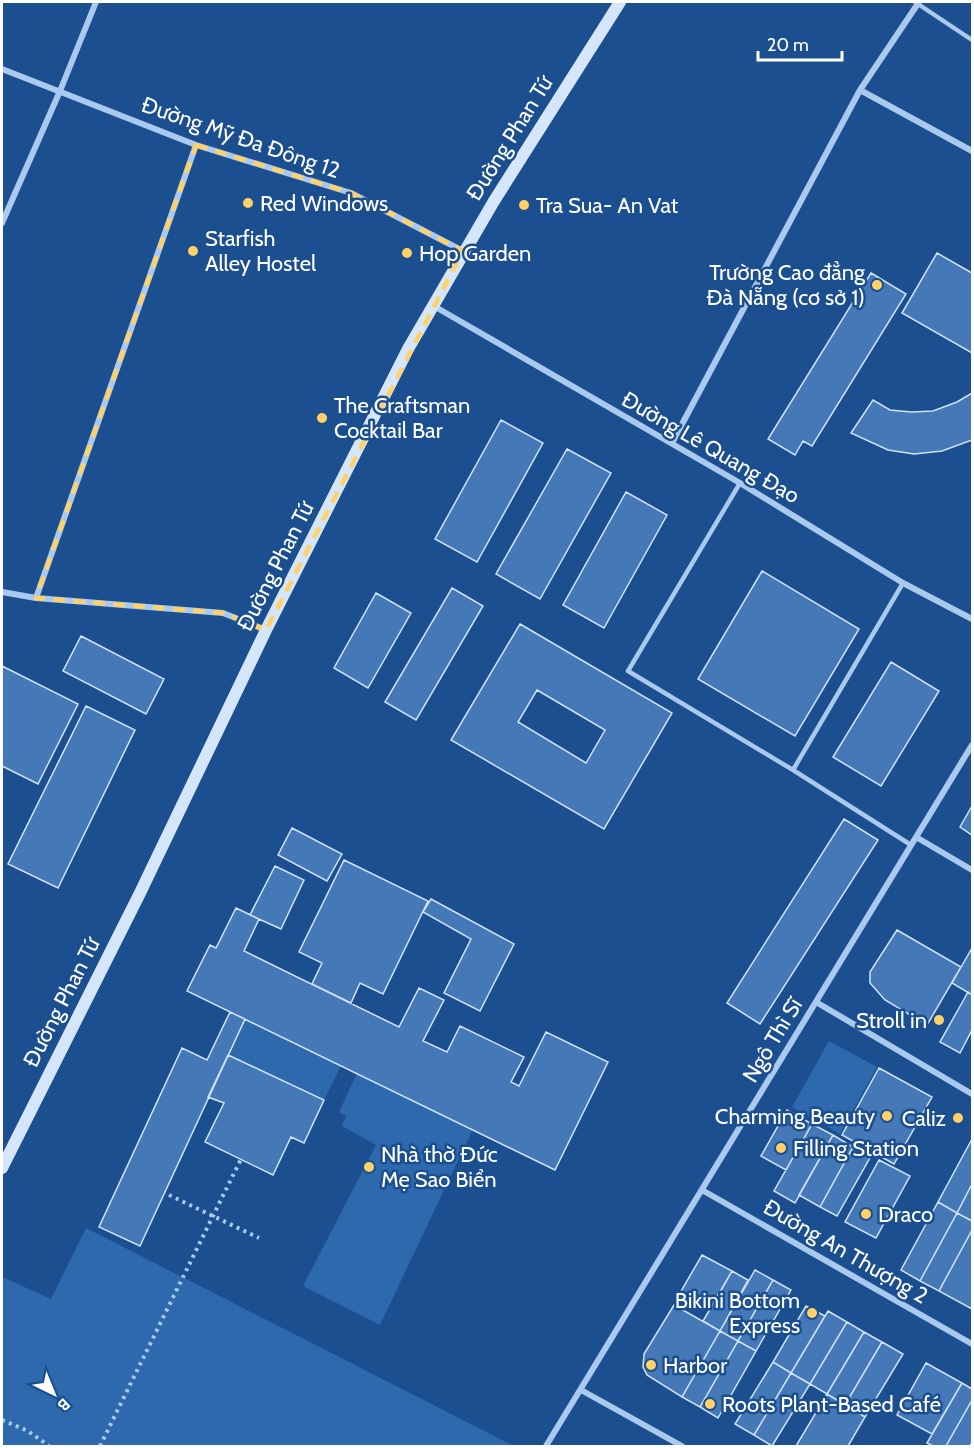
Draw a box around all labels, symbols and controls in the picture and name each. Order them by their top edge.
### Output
scale bar [758,24,842,62]
text: 20 m [767,34,809,56]
street label: Đường Phan Tứ [461,70,559,205]
street label: Đường Mỹ Đa Đông 12 [138,91,344,184]
place label: Red Windows [260,190,388,217]
place label: Tra Sua- An Vat [536,192,679,219]
marker: Red Windows [241,196,255,210]
marker: Tra Sua- An Vat [517,198,531,212]
place label: Starfish Alley Hostel [205,225,317,277]
place label: Hop Garden [419,240,531,267]
marker: Starfish Alley Hostel [186,244,200,258]
marker: Hop Garden [400,246,414,260]
place label: Trường Cao đẳng Đà Nẵng (cơ sở 1) [706,259,866,311]
marker: Trường Cao đẳng Đà Nẵng (cơ sở 1) [870,278,884,292]
street label: Đường Lê Quang Đạo [617,386,804,509]
place label: The Craftsman Cocktail Bar [334,392,470,444]
marker: The Craftsman Cocktail Bar [315,411,329,425]
street label: Đường Phan Tứ [231,496,320,635]
street label: Đường Phan Tứ [17,932,106,1071]
street label: Ngô Thì Sĩ [737,992,809,1087]
place label: Stroll in [856,1007,927,1034]
marker: Stroll in [932,1013,946,1027]
place label: Charming Beauty [715,1103,875,1130]
place label: Caliz [902,1105,946,1132]
marker: Charming Beauty [880,1109,894,1123]
marker: Caliz [951,1111,965,1125]
place label: Filling Station [793,1135,919,1162]
place label: Nhà thờ Đức Mẹ Sao Biển [381,1141,498,1193]
marker: Filling Station [774,1141,788,1155]
marker: Nhà thờ Đức Mẹ Sao Biển [362,1160,376,1174]
street label: Đường An Thượng 2 [759,1193,933,1310]
place label: Draco [878,1201,933,1228]
marker: Draco [859,1207,873,1221]
place label: Bikini Bottom Express [675,1287,800,1339]
marker: Bikini Bottom Express [805,1306,819,1320]
place label: Harbor [663,1352,727,1379]
marker: Harbor [644,1358,658,1372]
north arrow [24,1364,84,1424]
place label: Roots Plant-Based Café [722,1391,941,1418]
text: B [54,1394,74,1415]
marker: Roots Plant-Based Café [703,1397,717,1411]

